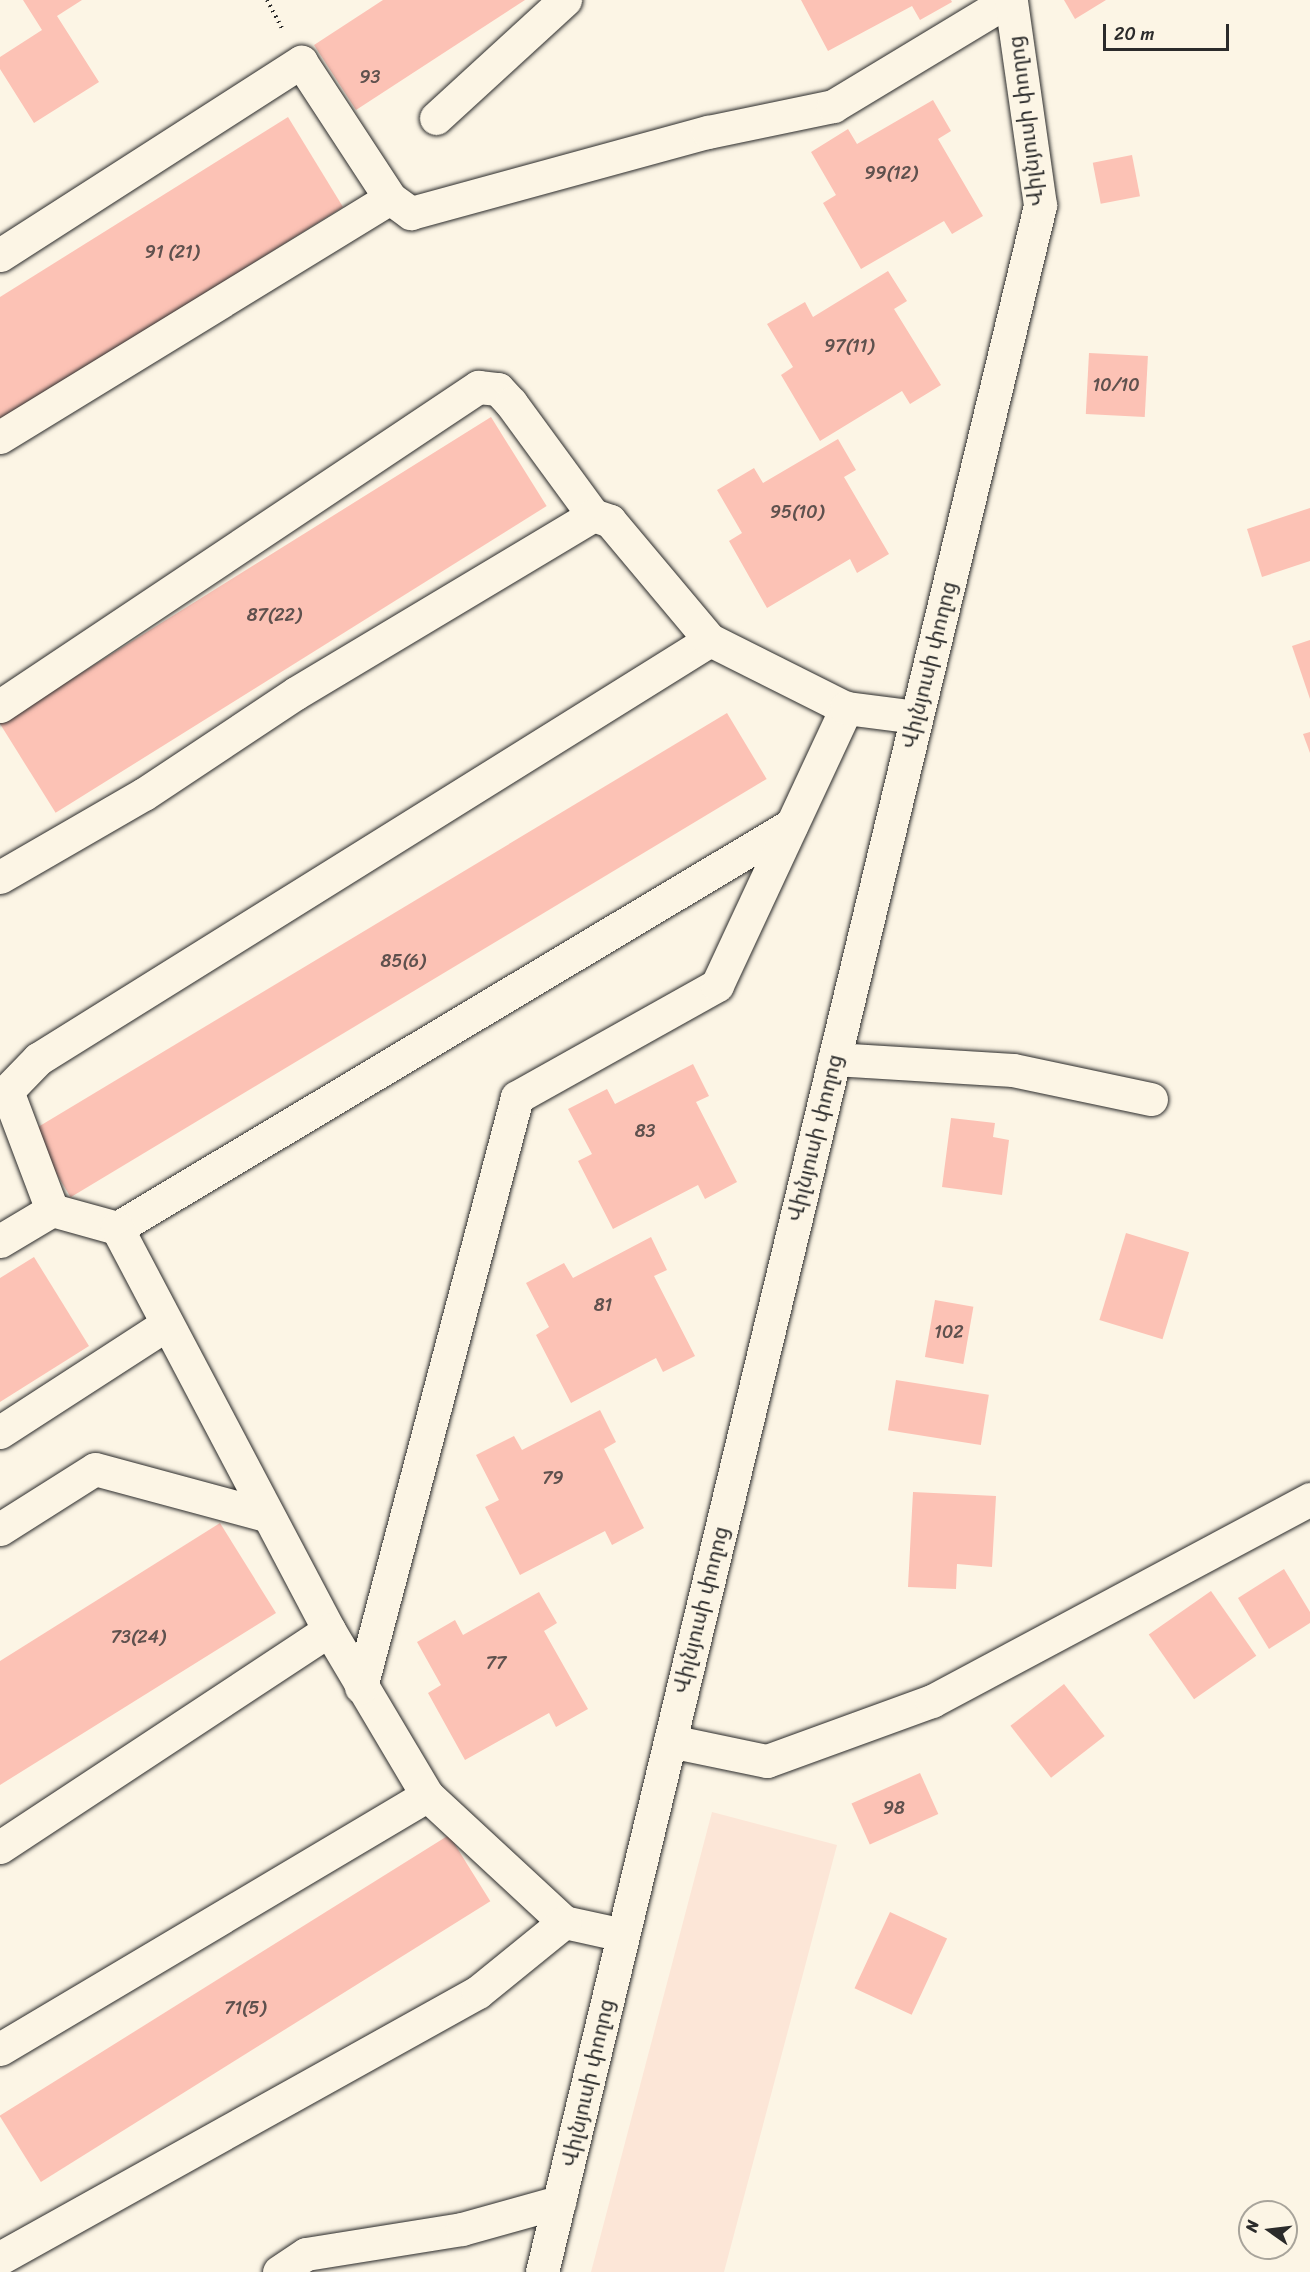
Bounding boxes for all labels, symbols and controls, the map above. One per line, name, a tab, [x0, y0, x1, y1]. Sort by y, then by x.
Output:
scale bar	[1106, 12, 1232, 50]
text: 20 m	[1114, 18, 1154, 50]
street label: Վիլնյուսի փողոց	[1003, 34, 1049, 208]
house number: 93	[360, 66, 380, 88]
house number: 99(12)	[865, 162, 917, 184]
house number: 91 (21)	[145, 241, 199, 263]
house number: 97(11)	[824, 335, 874, 357]
house number: 10/10	[1092, 374, 1140, 396]
house number: 95(10)	[770, 501, 824, 523]
street label: Վիլնյուսի փողոց	[896, 579, 962, 751]
house number: 87(22)	[247, 604, 301, 626]
house number: 85(6)	[381, 950, 425, 972]
street label: Վիլնյուսի փողոց	[782, 1052, 848, 1224]
house number: 83	[635, 1120, 655, 1142]
house number: 81	[594, 1294, 612, 1316]
house number: 102	[934, 1321, 964, 1343]
house number: 79	[542, 1467, 564, 1489]
street label: Վիլնյուսի փողոց	[668, 1524, 734, 1696]
house number: 73(24)	[111, 1626, 165, 1648]
house number: 77	[486, 1652, 506, 1674]
house number: 98	[883, 1797, 905, 1819]
house number: 71(5)	[224, 1997, 266, 2019]
street label: Վիլնյուսի փողոց	[556, 1997, 620, 2169]
north arrow	[1238, 2200, 1298, 2260]
text: N	[1237, 2217, 1267, 2235]

